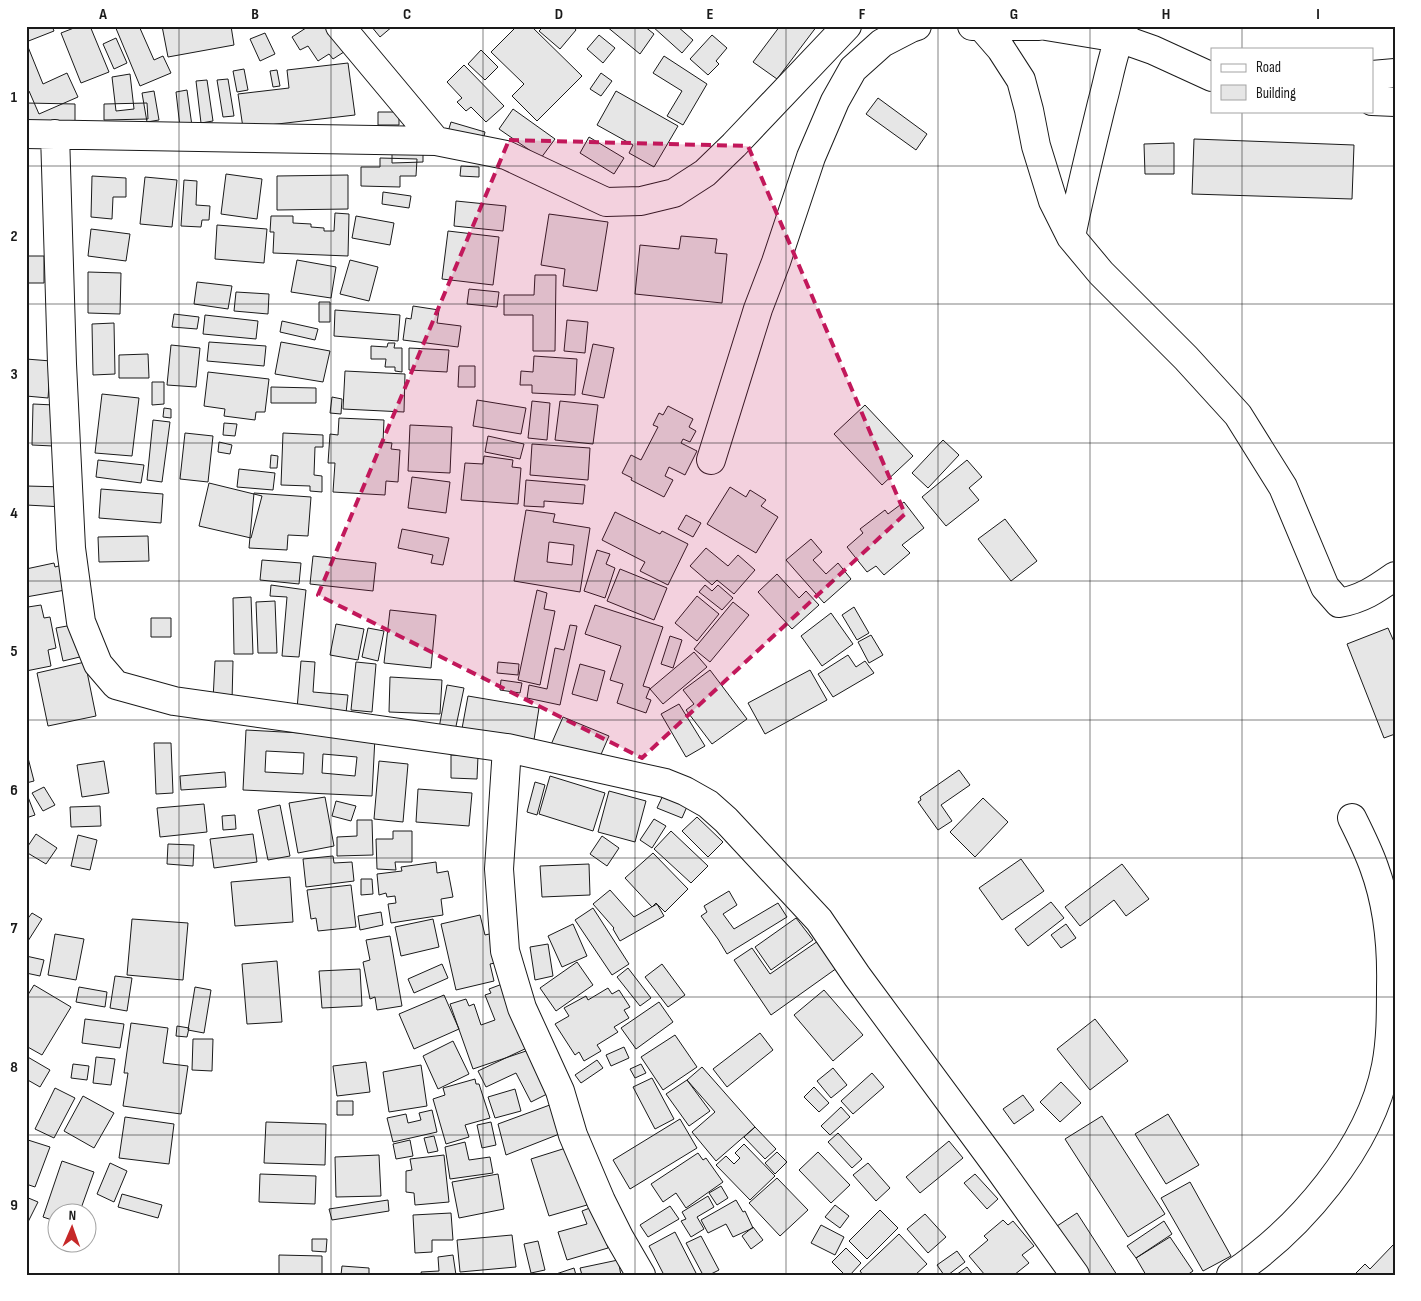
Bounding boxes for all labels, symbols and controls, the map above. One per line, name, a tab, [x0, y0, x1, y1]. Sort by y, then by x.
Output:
text: A	[98, 5, 107, 24]
text: B	[251, 5, 259, 24]
text: C	[403, 5, 411, 24]
text: D	[555, 5, 563, 24]
text: E	[707, 5, 714, 24]
text: F	[859, 5, 866, 24]
text: G	[1010, 5, 1018, 24]
text: H	[1162, 5, 1170, 24]
text: I	[1316, 5, 1320, 24]
legend	[1211, 48, 1374, 112]
text: Road	[1256, 58, 1281, 77]
text: Building	[1256, 84, 1296, 103]
text: 1	[11, 88, 18, 107]
text: 2	[10, 227, 18, 246]
text: 3	[10, 365, 18, 384]
text: 4	[10, 504, 18, 523]
text: 5	[10, 642, 18, 661]
text: 6	[10, 781, 18, 800]
text: 7	[11, 919, 18, 938]
text: 8	[10, 1058, 18, 1077]
text: 9	[10, 1196, 18, 1215]
north arrow	[48, 1204, 98, 1254]
text: N	[68, 1207, 76, 1224]

